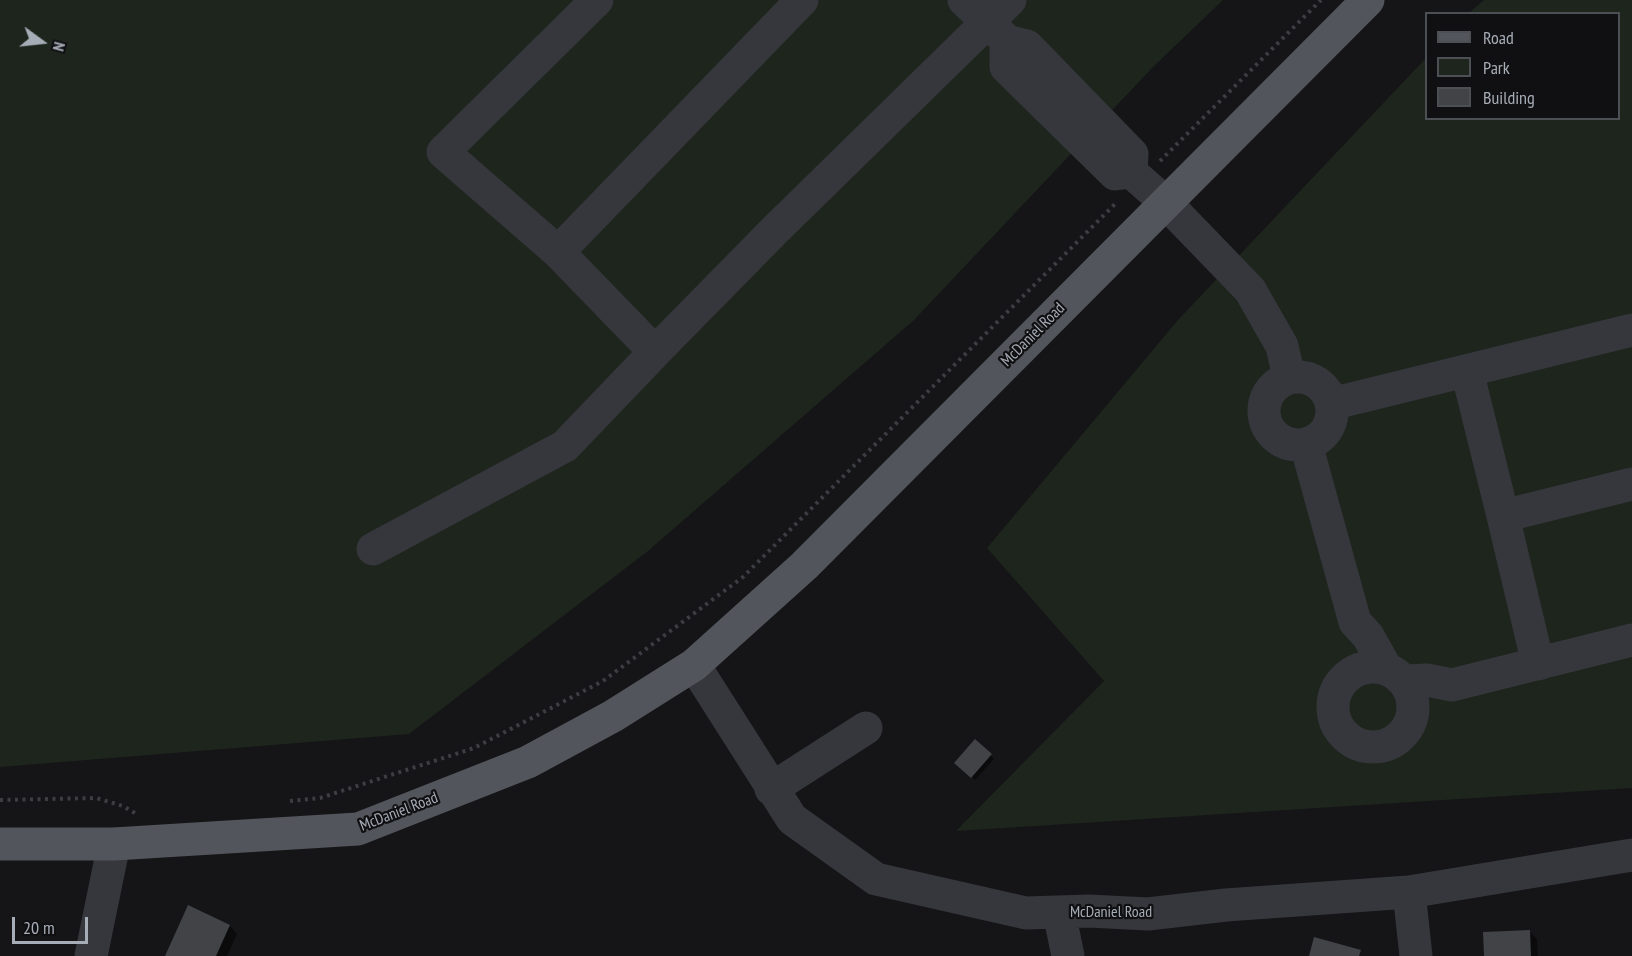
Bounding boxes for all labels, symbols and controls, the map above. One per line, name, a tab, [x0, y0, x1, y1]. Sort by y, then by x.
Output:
north arrow	[12, 12, 72, 72]
legend	[1425, 12, 1620, 120]
text: Road	[1483, 26, 1514, 49]
text: N	[49, 40, 70, 53]
text: Park	[1483, 56, 1510, 79]
text: Building	[1483, 86, 1535, 109]
street label: McDaniel Road	[997, 299, 1069, 371]
street label: McDaniel Road	[357, 788, 441, 836]
street label: McDaniel Road	[1070, 902, 1152, 922]
scale bar	[15, 905, 92, 943]
text: 20 m	[23, 916, 55, 939]

